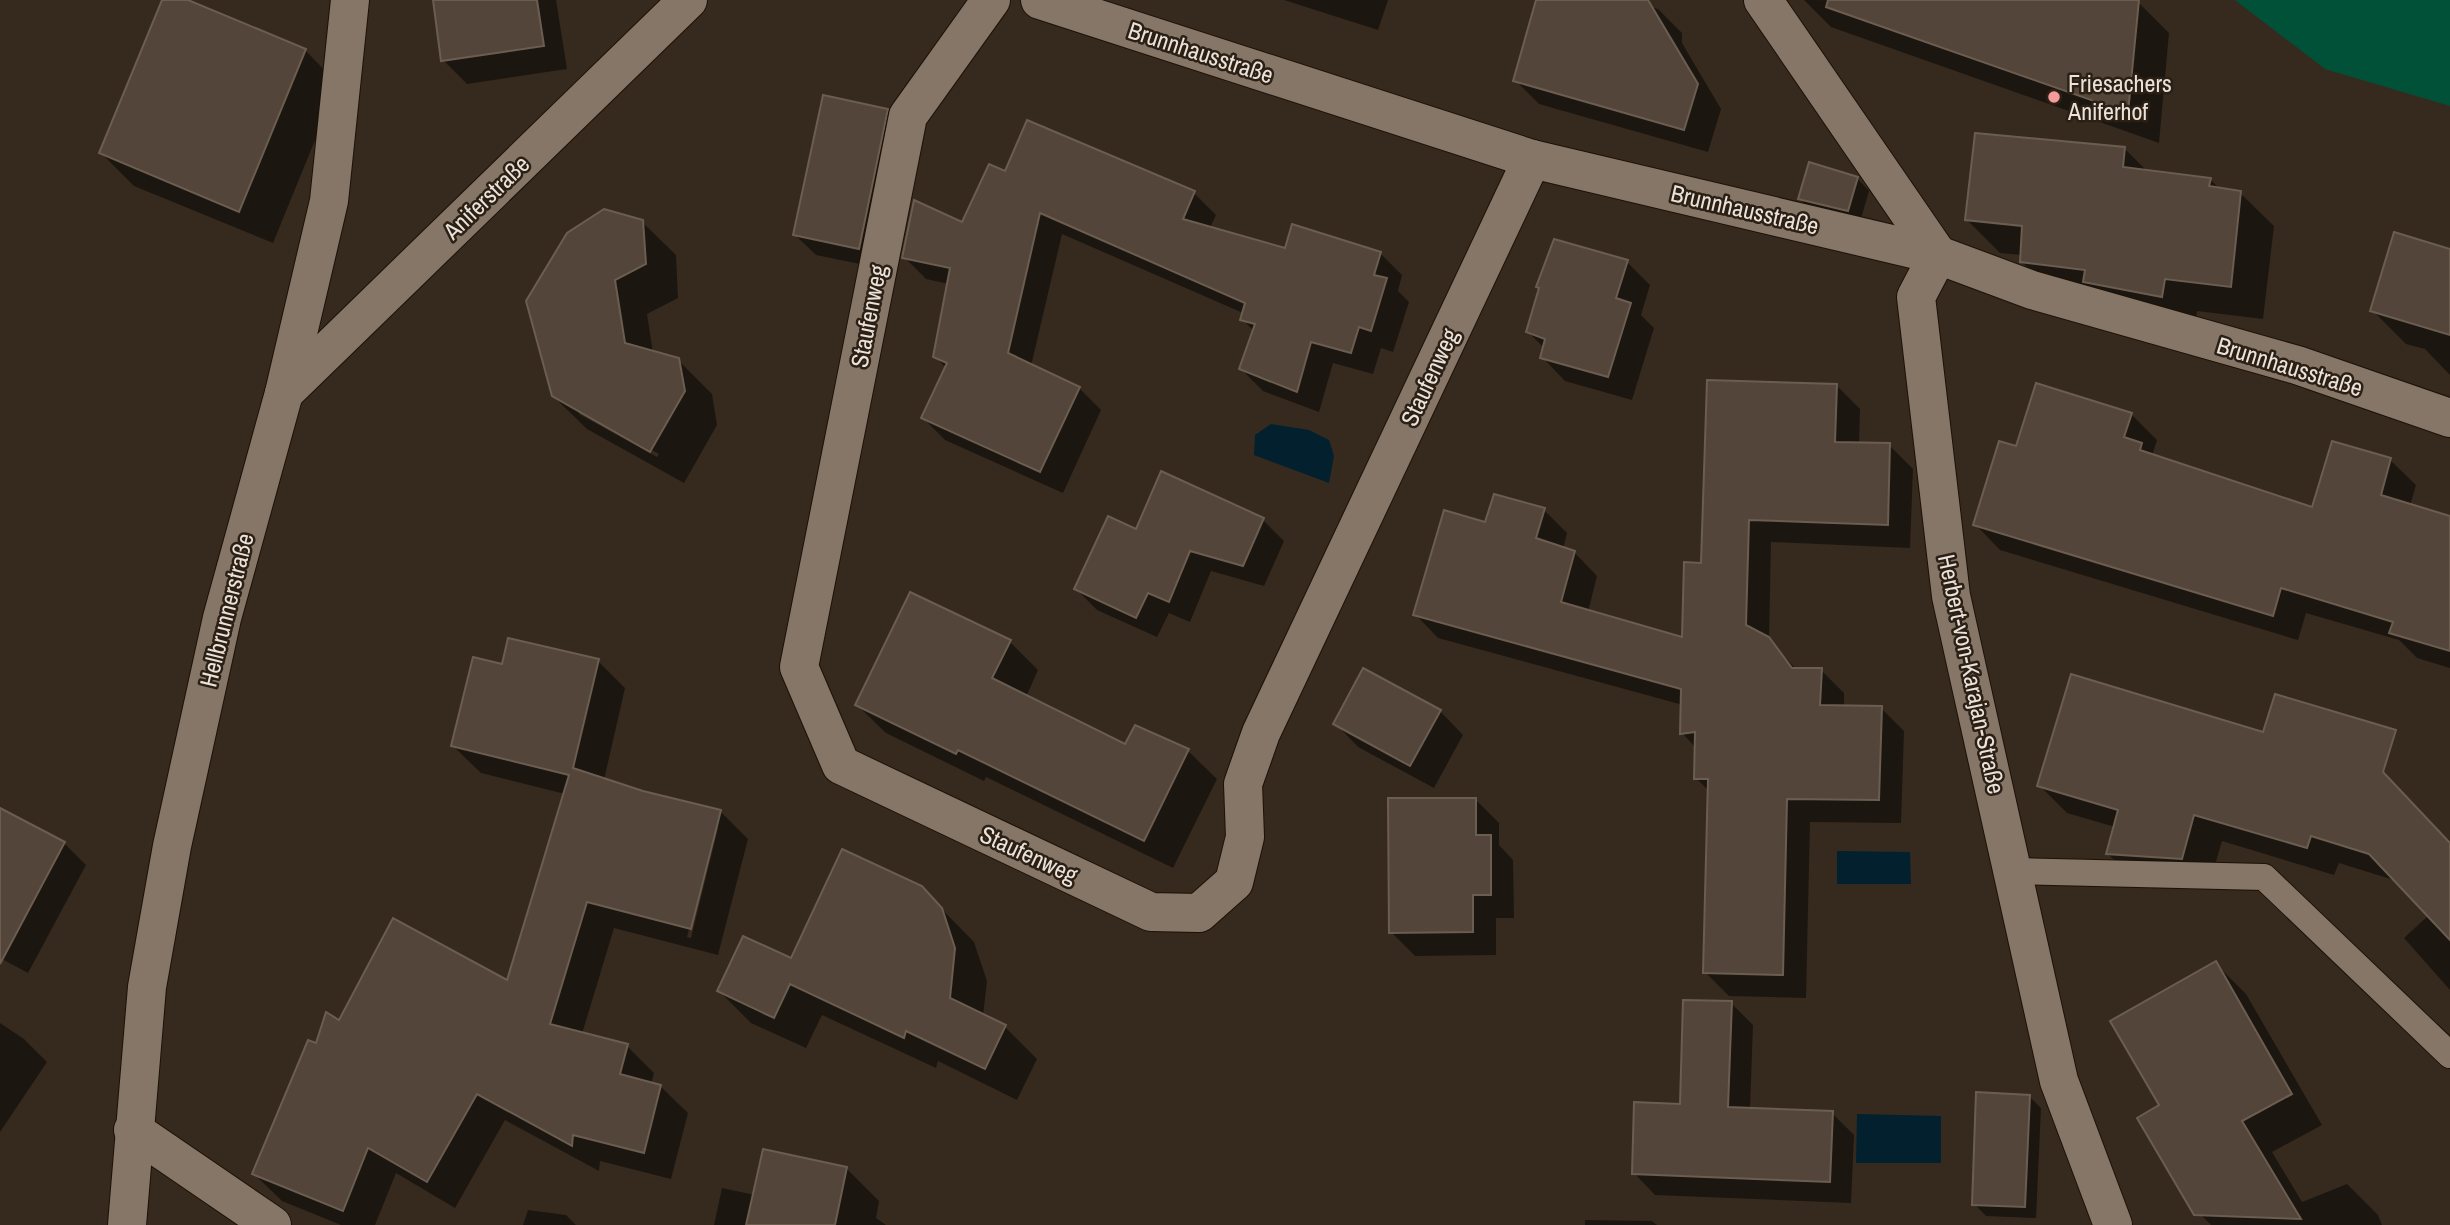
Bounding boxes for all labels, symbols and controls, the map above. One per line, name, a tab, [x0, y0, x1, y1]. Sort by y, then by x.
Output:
street label: Brunnhausstraße	[1124, 13, 1278, 91]
place label: Friesachers Aniferhof	[2067, 67, 2172, 127]
marker: Friesachers Aniferhof	[2046, 89, 2062, 105]
street label: Aniferstraße	[435, 148, 536, 247]
street label: Brunnhausstraße	[1668, 176, 1822, 242]
street label: Staufenweg	[842, 262, 894, 370]
street label: Staufenweg	[1393, 323, 1465, 431]
street label: Brunnhausstraße	[2213, 329, 2367, 403]
street label: Hellbrunnerstraße	[191, 530, 261, 690]
street label: Herbert-von-Karajan-Straße	[1931, 551, 2013, 797]
street label: Staufenweg	[975, 818, 1083, 890]

